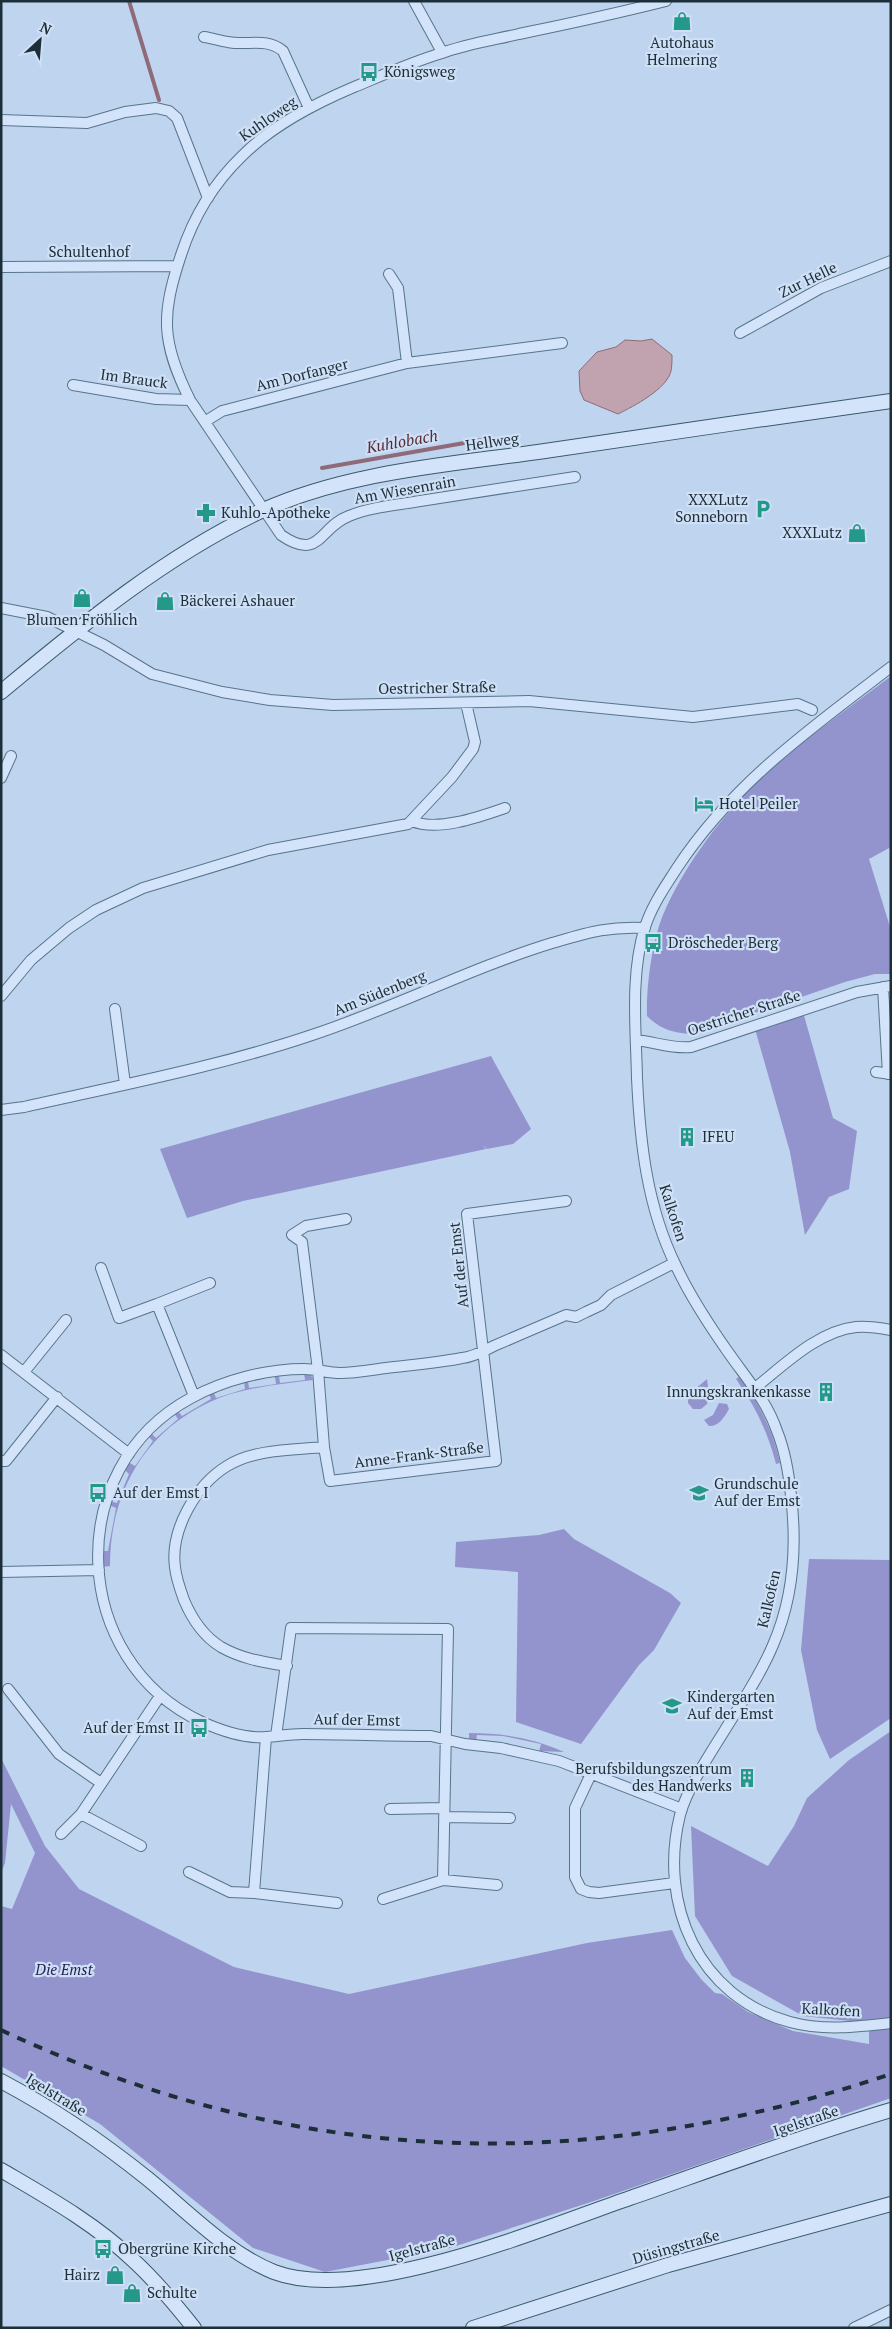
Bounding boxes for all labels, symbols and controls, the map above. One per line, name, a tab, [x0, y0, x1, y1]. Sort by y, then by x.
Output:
shop icon: Autohaus Helmering	[671, 10, 693, 32]
north arrow	[15, 15, 65, 65]
text: N	[37, 17, 55, 39]
place label: Autohaus Helmering	[647, 32, 718, 69]
bus stop icon: Königsweg	[358, 61, 380, 83]
place label: Königsweg	[384, 61, 456, 81]
street label: Kuhloweg	[235, 90, 301, 145]
street label: Schultenhof	[48, 241, 130, 261]
street label: Zur Helle	[775, 256, 840, 302]
street label: Am Dorfanger	[254, 353, 350, 395]
street label: Im Brauck	[99, 363, 169, 393]
water label: Kuhlobach	[363, 424, 440, 458]
street label: Hellweg	[464, 427, 521, 455]
street label: Am Wiesenrain	[353, 470, 457, 508]
place label: XXXLutz Sonneborn	[675, 489, 748, 526]
parking icon: XXXLutz Sonneborn	[752, 498, 774, 520]
pharmacy icon: Kuhlo-Apotheke	[195, 502, 217, 524]
place label: Kuhlo-Apotheke	[221, 502, 331, 522]
place label: XXXLutz	[782, 522, 842, 542]
shop icon: XXXLutz	[846, 522, 868, 544]
shop icon: Blumen Fröhlich	[71, 587, 93, 609]
shop icon: Bäckerei Ashauer	[154, 590, 176, 612]
place label: Bäckerei Ashauer	[180, 590, 295, 610]
place label: Blumen Fröhlich	[26, 609, 138, 629]
street label: Oestricher Straße	[378, 676, 496, 698]
hotel icon: Hotel Peiler	[693, 793, 715, 815]
place label: Hotel Peiler	[719, 793, 798, 813]
bus stop icon: Dröscheder Berg	[642, 932, 664, 954]
place label: Dröscheder Berg	[668, 932, 779, 952]
street label: Am Südenberg	[331, 964, 430, 1020]
street label: Oestricher Straße	[685, 984, 803, 1040]
building icon: IFEU	[676, 1126, 698, 1148]
place label: IFEU	[702, 1126, 734, 1146]
street label: Kalkofen	[655, 1182, 693, 1244]
street label: Auf der Emst	[443, 1221, 472, 1309]
place label: Innungskrankenkasse	[666, 1381, 811, 1401]
building icon: Innungskrankenkasse	[815, 1381, 837, 1403]
street label: Anne-Frank-Straße	[353, 1436, 485, 1472]
place label: Grundschule Auf der Emst	[714, 1473, 801, 1510]
bus stop icon: Auf der Emst I	[87, 1482, 109, 1504]
place label: Auf der Emst I	[113, 1482, 209, 1502]
school or university icon: Grundschule Auf der Emst	[688, 1482, 710, 1504]
street label: Kalkofen	[752, 1568, 784, 1630]
place label: Kindergarten Auf der Emst	[687, 1686, 775, 1723]
school or university icon: Kindergarten Auf der Emst	[661, 1695, 683, 1717]
street label: Auf der Emst	[314, 1708, 401, 1730]
place label: Auf der Emst II	[83, 1717, 184, 1737]
bus stop icon: Auf der Emst II	[188, 1717, 210, 1739]
place label: Berufsbildungszentrum des Handwerks	[575, 1758, 732, 1795]
building icon: Berufsbildungszentrum des Handwerks	[736, 1767, 758, 1789]
park label: Die Emst	[34, 1959, 94, 1979]
street label: Kalkofen	[801, 1997, 861, 2021]
street label: Igelstraße	[22, 2068, 91, 2120]
street label: Igelstraße	[770, 2100, 841, 2141]
street label: Düsingstraße	[630, 2224, 722, 2268]
street label: Igelstraße	[386, 2229, 457, 2265]
bus stop icon: Obergrüne Kirche	[92, 2238, 114, 2260]
place label: Obergrüne Kirche	[118, 2238, 236, 2258]
place label: Hairz	[64, 2264, 100, 2284]
shop icon: Hairz	[104, 2264, 126, 2286]
shop icon: Schulte	[121, 2282, 143, 2304]
place label: Schulte	[147, 2282, 197, 2302]

